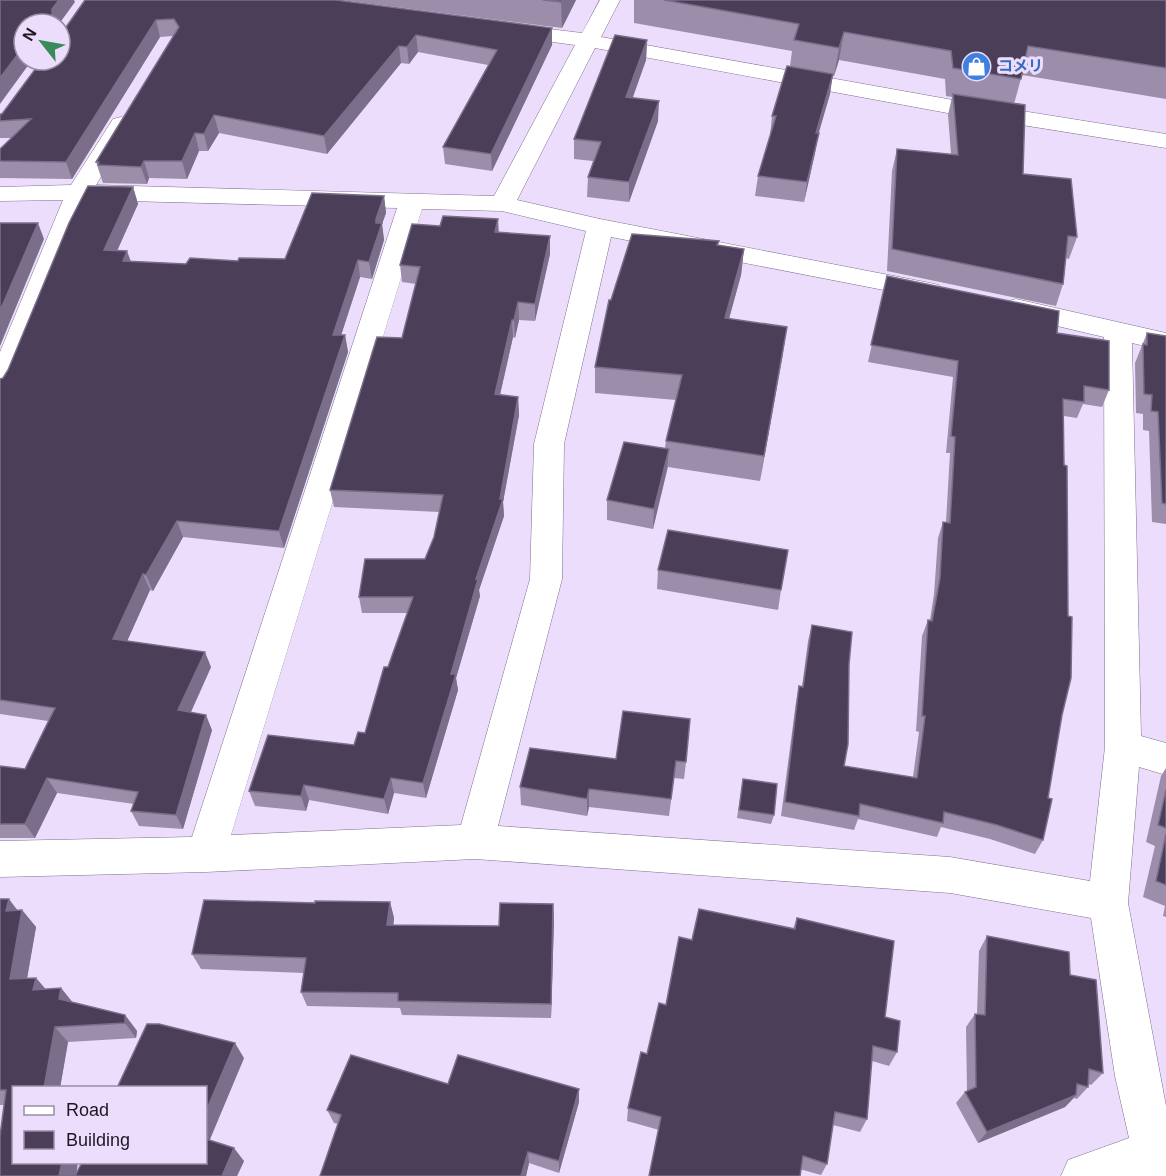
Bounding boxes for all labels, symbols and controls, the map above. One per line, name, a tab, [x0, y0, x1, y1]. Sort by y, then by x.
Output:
north arrow	[12, 12, 72, 72]
text: N	[19, 25, 40, 44]
shop icon: コメリ	[961, 50, 993, 82]
place label: コメリ	[998, 57, 1043, 74]
legend	[12, 1086, 207, 1164]
text: Road	[66, 1100, 109, 1120]
text: Building	[66, 1130, 130, 1150]

